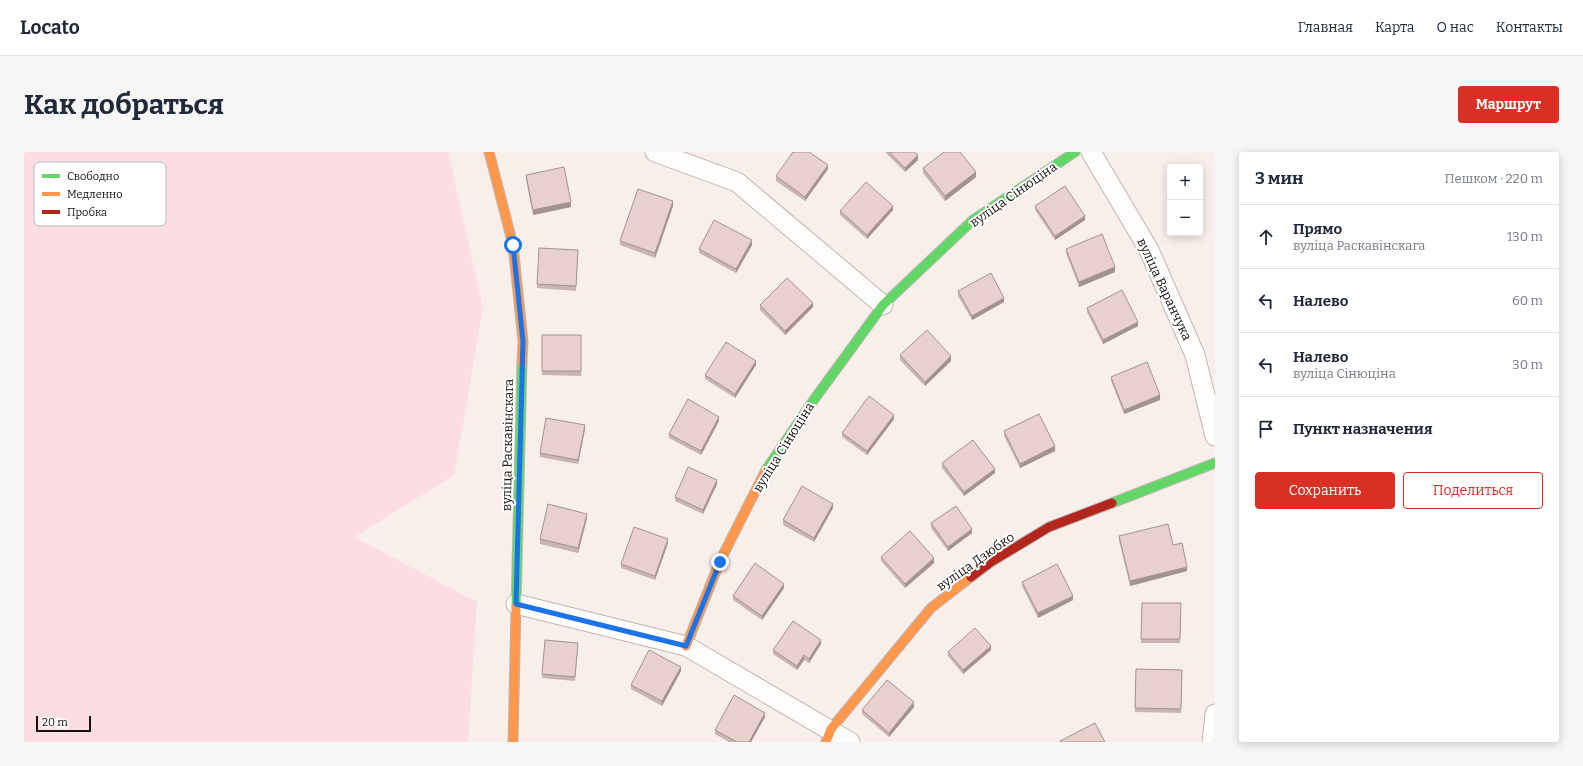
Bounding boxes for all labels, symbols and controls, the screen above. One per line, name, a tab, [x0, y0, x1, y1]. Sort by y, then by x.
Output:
text: Locato	[20, 16, 80, 39]
text: Главная	[1298, 19, 1353, 36]
text: Карта	[1375, 19, 1414, 36]
text: О нас	[1436, 19, 1474, 36]
text: Контакты	[1496, 19, 1563, 36]
button: Маршрут	[1458, 86, 1559, 123]
text: Как добраться	[24, 88, 224, 121]
street label: вуліца Сінюціна	[967, 159, 1060, 230]
legend	[34, 162, 166, 226]
map controls	[1167, 164, 1203, 236]
button: +	[1167, 164, 1203, 200]
text: 3 мин	[1255, 168, 1303, 189]
text: Свободно	[67, 170, 119, 183]
text: Пешком · 220 m	[1445, 171, 1543, 186]
text: Медленно	[67, 188, 123, 201]
button: −	[1167, 200, 1203, 236]
text: Пробка	[67, 206, 107, 219]
text: Прямо	[1293, 220, 1342, 238]
icon: ahead	[1255, 226, 1277, 248]
text: 130 m	[1507, 229, 1543, 244]
route start	[504, 236, 522, 254]
street label: вуліца Варанчука	[1134, 236, 1195, 343]
text: вуліца Раскавінскага	[1293, 238, 1425, 253]
icon: left	[1255, 290, 1277, 312]
text: Налево	[1293, 292, 1348, 310]
text: 60 m	[1512, 293, 1543, 308]
text: Налево	[1293, 348, 1348, 366]
icon: left	[1255, 354, 1277, 376]
text: 30 m	[1512, 357, 1543, 372]
text: вуліца Сінюціна	[1293, 366, 1396, 381]
street label: вуліца Раскавінскага	[499, 379, 516, 511]
street label: вуліца Сінюціна	[750, 400, 817, 495]
icon: arrive	[1255, 418, 1277, 440]
text: Пункт назначения	[1293, 420, 1433, 438]
button: Сохранить	[1255, 472, 1395, 509]
button: Поделиться	[1403, 472, 1543, 509]
street label: вуліца Дзюбко	[933, 529, 1017, 594]
route end	[711, 553, 729, 571]
scale bar	[36, 714, 91, 733]
text: 20 m	[42, 716, 68, 729]

